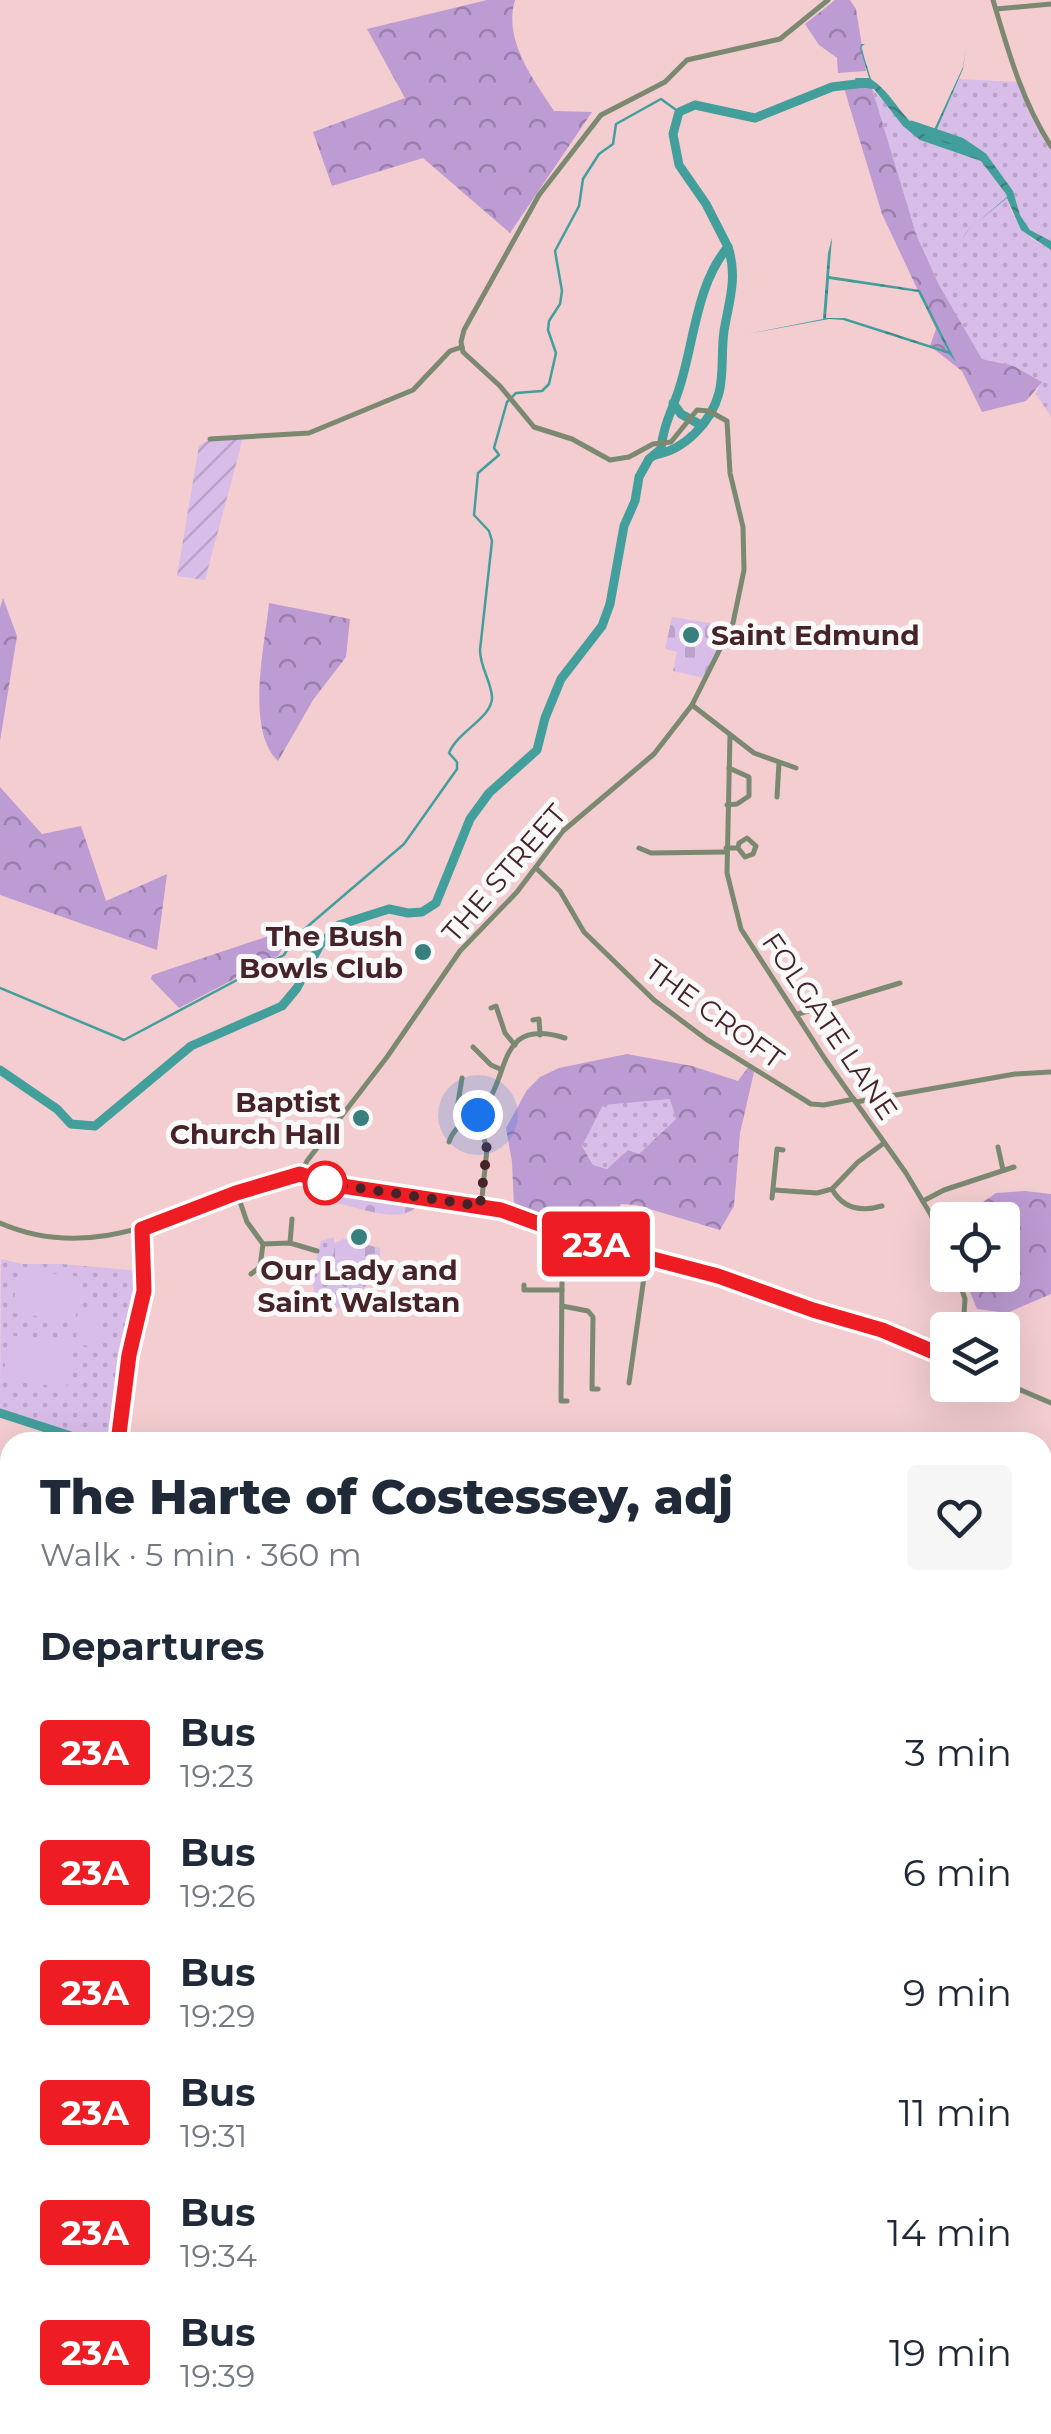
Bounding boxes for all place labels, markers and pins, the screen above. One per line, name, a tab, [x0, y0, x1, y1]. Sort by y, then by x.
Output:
place label: Saint Edmund	[711, 618, 920, 652]
marker: Saint Edmund	[680, 624, 702, 646]
place label: The Bush Bowls Club	[239, 919, 403, 985]
marker: The Bush Bowls Club	[412, 941, 434, 963]
place label: Baptist Church Hall	[170, 1085, 341, 1151]
marker: Baptist Church Hall	[350, 1107, 372, 1129]
unlabelled marker	[304, 1162, 346, 1204]
marker: Our Lady and Saint Walstan	[348, 1226, 370, 1248]
place label: Our Lady and Saint Walstan	[258, 1253, 460, 1319]

